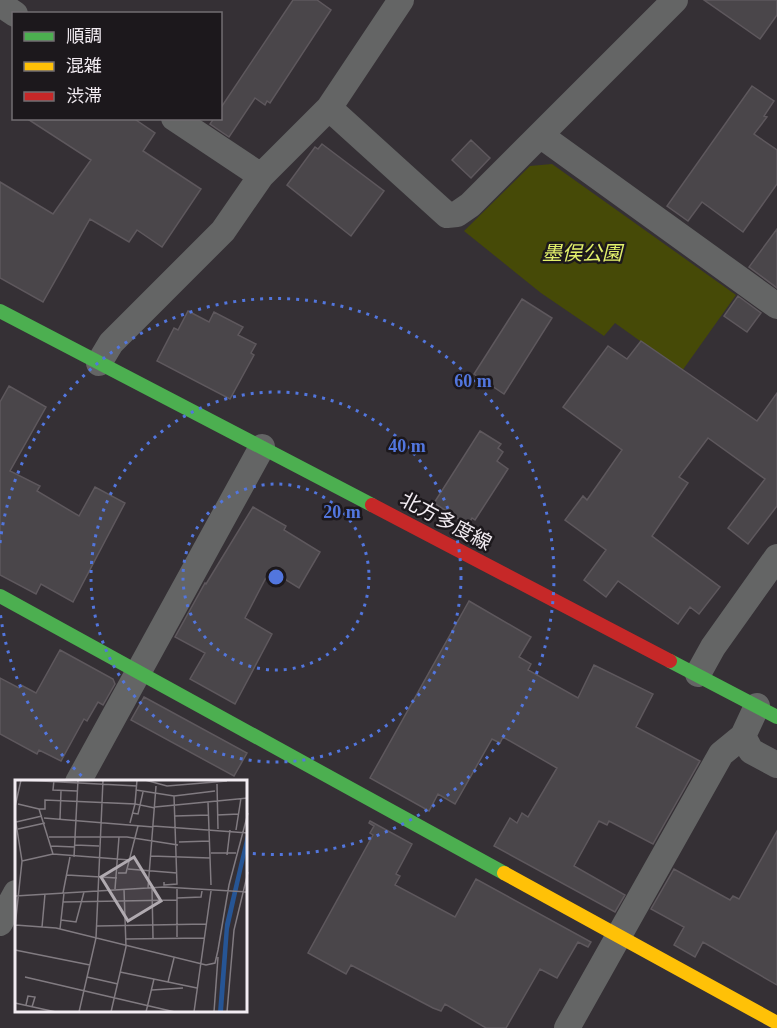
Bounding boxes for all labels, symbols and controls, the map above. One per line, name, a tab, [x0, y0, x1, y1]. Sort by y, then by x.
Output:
legend	[12, 12, 222, 120]
text: 順調	[66, 26, 102, 46]
text: 混雑	[66, 56, 102, 76]
text: 渋滞	[66, 86, 102, 106]
park label: 墨俣公園	[542, 242, 625, 264]
text: 60 m	[454, 371, 492, 391]
text: 40 m	[388, 436, 426, 456]
street label: 北方多度線	[397, 488, 495, 554]
text: 20 m	[323, 502, 361, 522]
centre of rings	[266, 567, 286, 587]
inset map	[15, 780, 248, 1013]

